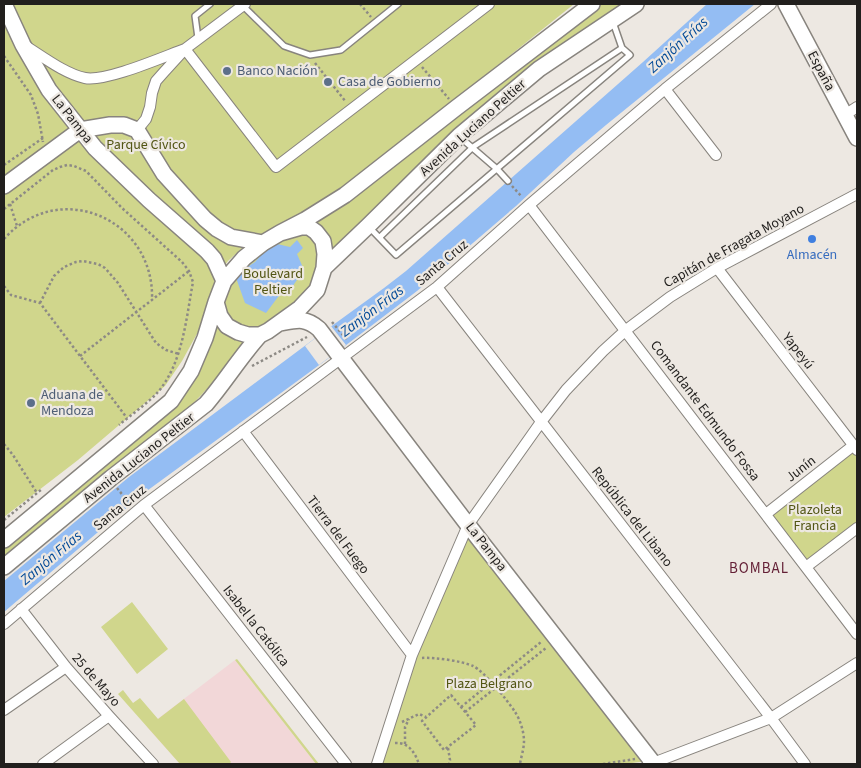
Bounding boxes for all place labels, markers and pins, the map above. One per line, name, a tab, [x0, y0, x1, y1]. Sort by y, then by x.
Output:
place label: Banco Nación	[237, 61, 318, 81]
marker: Banco Nación	[221, 65, 233, 77]
place label: Casa de Gobierno	[338, 72, 441, 92]
marker: Casa de Gobierno	[322, 76, 334, 88]
marker: Almacén	[806, 233, 818, 245]
place label: Almacén	[787, 245, 837, 265]
place label: Aduana de Mendoza	[41, 385, 103, 421]
marker: Aduana de Mendoza	[25, 397, 37, 409]

